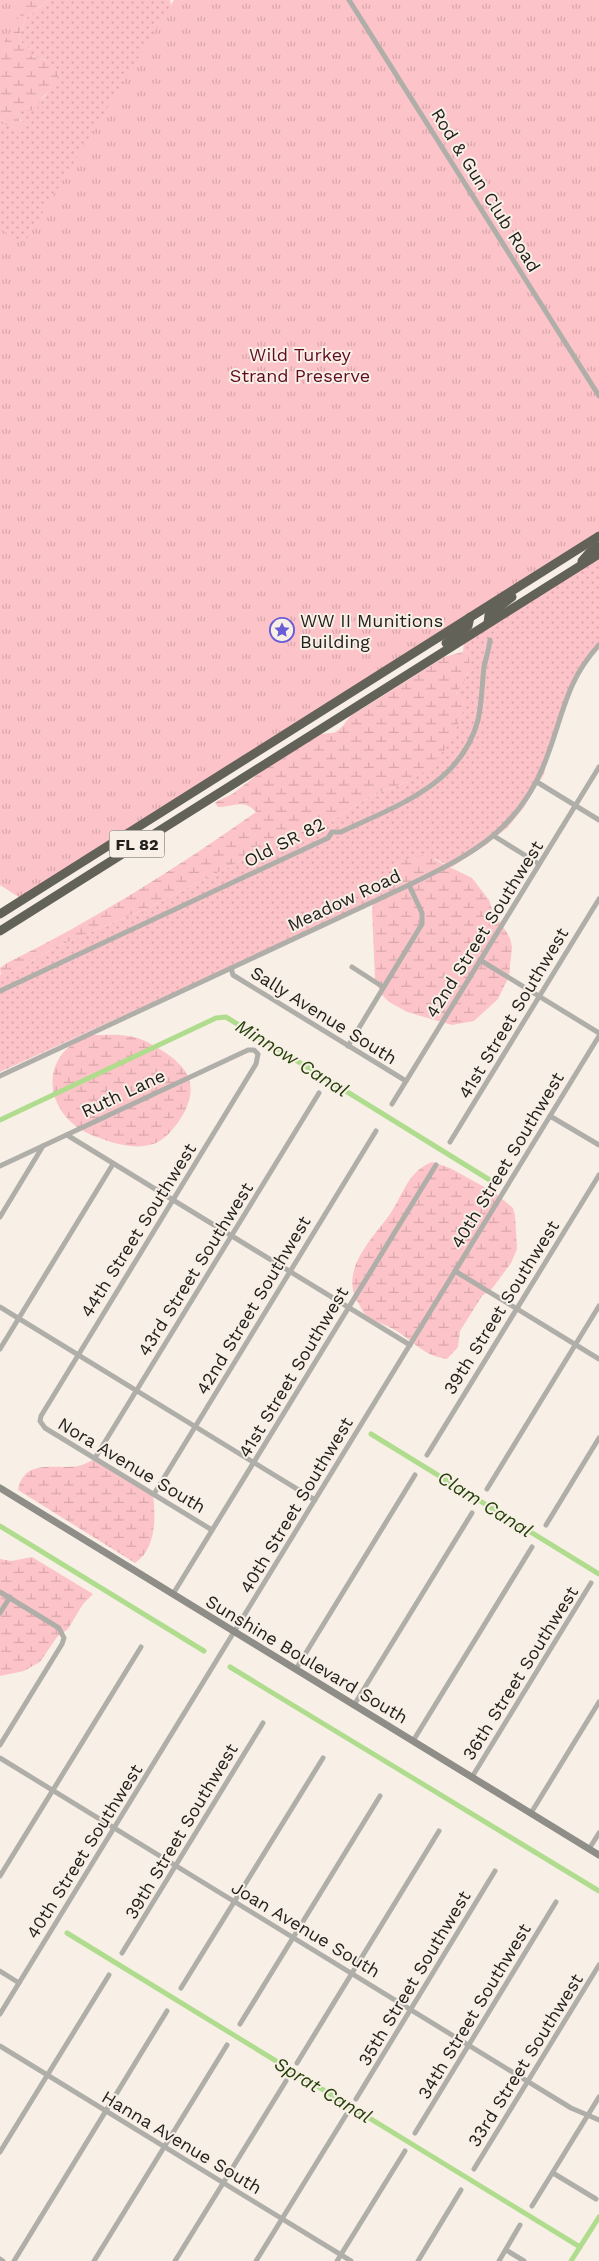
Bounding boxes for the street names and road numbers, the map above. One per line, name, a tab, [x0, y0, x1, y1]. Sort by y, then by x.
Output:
street label: Rod & Gun Club Road	[427, 104, 545, 276]
street label: Old SR 82	[240, 813, 328, 871]
road number: FL 82	[110, 831, 164, 858]
street label: 42nd Street Southwest	[421, 836, 547, 1021]
street label: Meadow Road	[284, 865, 404, 935]
street label: 41st Street Southwest	[454, 923, 573, 1102]
street label: Sally Avenue South	[247, 961, 401, 1069]
street label: Ruth Lane	[78, 1064, 168, 1122]
street label: 40th Street Southwest	[446, 1068, 568, 1252]
street label: 44th Street Southwest	[76, 1139, 200, 1321]
street label: 43rd Street Southwest	[133, 1178, 257, 1360]
street label: 42nd Street Southwest	[191, 1212, 315, 1398]
street label: 39th Street Southwest	[439, 1216, 563, 1398]
street label: 41st Street Southwest	[234, 1282, 353, 1461]
street label: Nora Avenue South	[55, 1413, 209, 1517]
street label: 40th Street Southwest	[235, 1413, 357, 1597]
street label: 36th Street Southwest	[458, 1582, 582, 1764]
street label: Sunshine Boulevard South	[202, 1590, 412, 1728]
street label: 39th Street Southwest	[120, 1739, 242, 1923]
street label: 40th Street Southwest	[22, 1760, 147, 1942]
street label: Joan Avenue South	[228, 1876, 384, 1982]
street label: 35th Street Southwest	[353, 1886, 475, 2069]
street label: 34th Street Southwest	[413, 1919, 535, 2102]
street label: 33rd Street Southwest	[463, 1969, 587, 2150]
street label: Hanna Avenue South	[98, 2086, 266, 2198]

